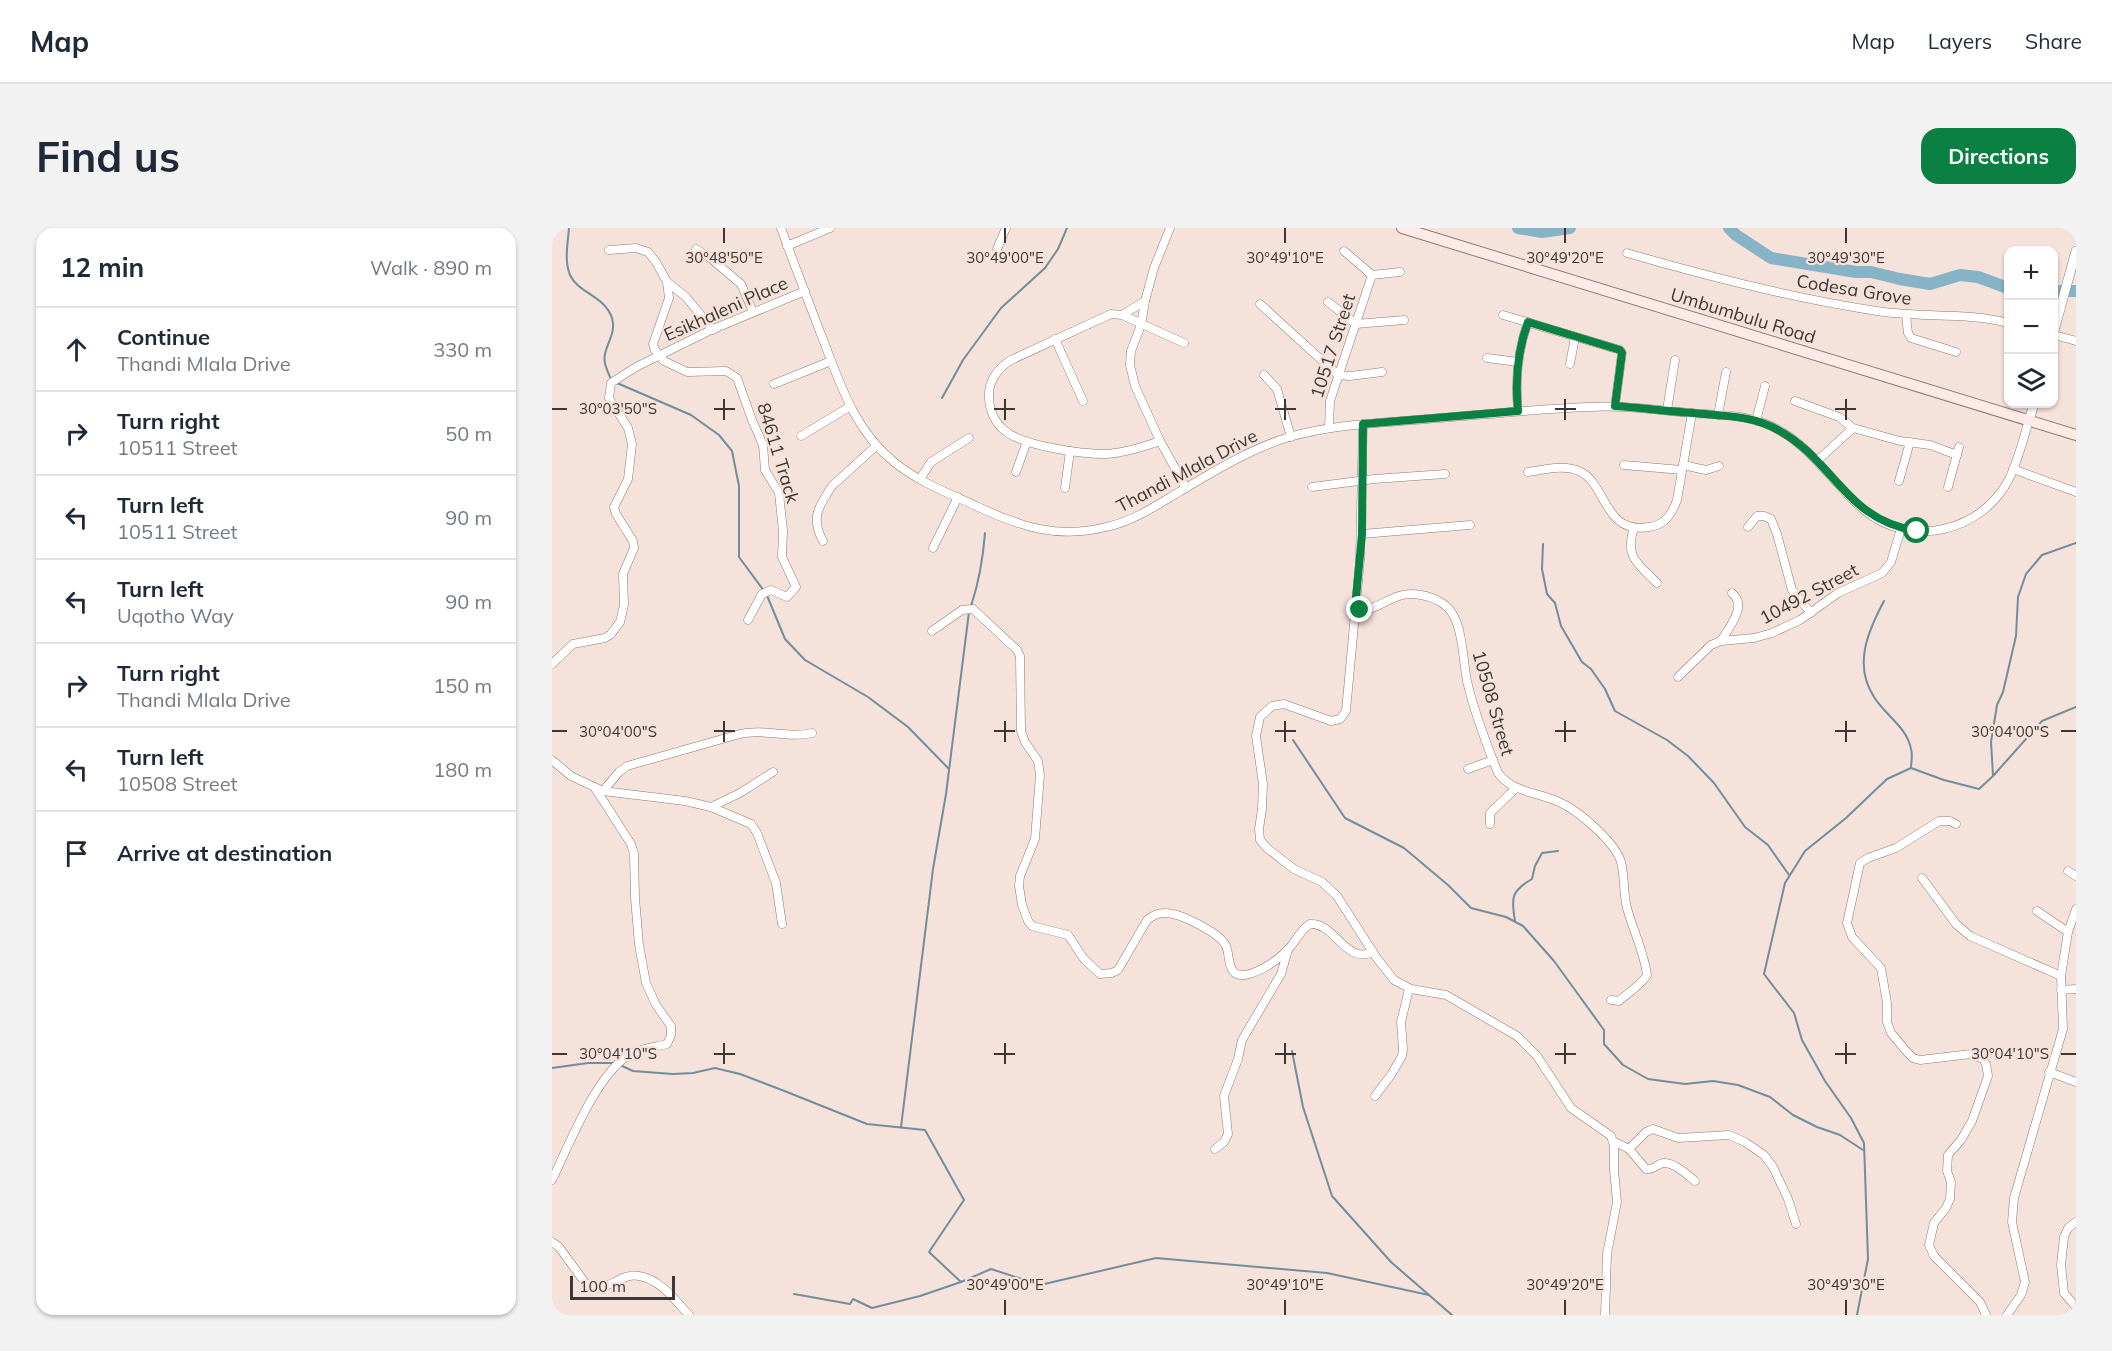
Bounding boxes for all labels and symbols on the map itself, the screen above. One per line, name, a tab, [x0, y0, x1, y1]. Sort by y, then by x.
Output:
text: 30°48'50"E	[685, 248, 763, 267]
text: 30°49'00"E	[966, 248, 1044, 267]
text: 30°49'10"E	[1246, 248, 1324, 267]
text: 30°49'20"E	[1526, 248, 1604, 267]
text: 30°49'30"E	[1807, 248, 1885, 267]
street label: Codesa Grove	[1795, 269, 1913, 310]
street label: Esikhaleni Place	[660, 271, 791, 346]
street label: Umbumbulu Road	[1668, 283, 1819, 349]
street label: 10517 Street	[1305, 291, 1360, 401]
text: 30°03'50"S	[579, 399, 657, 418]
street label: 84611 Track	[752, 400, 805, 506]
street label: Thandi Mlala Drive	[1112, 424, 1261, 517]
route start	[1903, 517, 1929, 543]
street label: 10492 Street	[1755, 558, 1862, 629]
route end	[1346, 596, 1372, 622]
street label: 10508 Street	[1467, 648, 1519, 758]
text: 30°04'00"S	[579, 722, 657, 741]
text: 30°04'00"S	[1971, 722, 2049, 741]
text: 30°04'10"S	[579, 1044, 657, 1063]
text: 30°04'10"S	[1971, 1044, 2049, 1063]
scale bar	[570, 1273, 675, 1300]
text: 30°49'00"E	[966, 1275, 1044, 1294]
text: 30°49'10"E	[1246, 1275, 1324, 1294]
text: 30°49'20"E	[1526, 1275, 1604, 1294]
text: 30°49'30"E	[1807, 1275, 1885, 1294]

